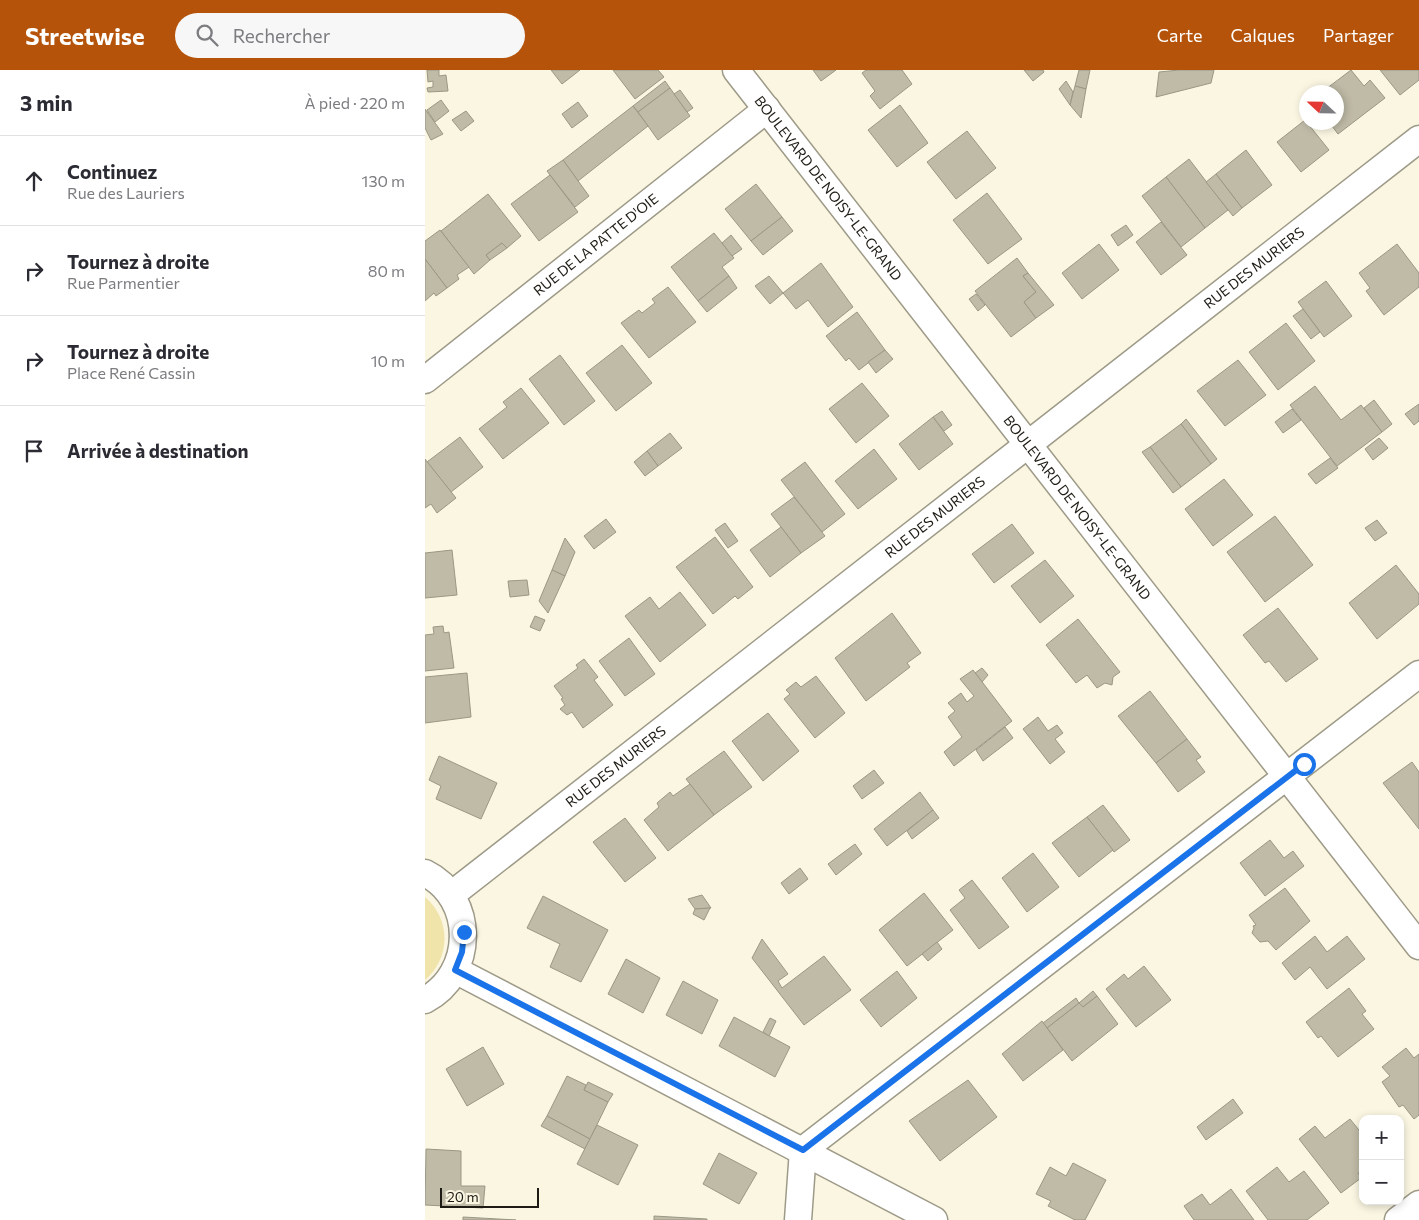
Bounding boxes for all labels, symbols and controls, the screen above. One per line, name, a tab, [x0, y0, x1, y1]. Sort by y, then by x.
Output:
search box	[175, 13, 525, 58]
text: Streetwise	[25, 21, 145, 50]
icon: search	[193, 21, 221, 49]
text: Rechercher	[233, 24, 330, 47]
text: Carte	[1157, 24, 1202, 46]
text: Calques	[1230, 24, 1295, 46]
text: Partager	[1323, 24, 1394, 46]
north arrow	[1299, 85, 1344, 130]
text: 3 min	[20, 90, 73, 115]
street label: BOULEVARD DE NOISY-LE-GRAND	[751, 92, 906, 284]
text: À pied · 220 m	[305, 93, 405, 112]
text: Continuez	[67, 160, 157, 183]
icon: ahead	[20, 167, 48, 195]
text: 130 m	[362, 171, 405, 190]
text: Rue des Lauriers	[67, 183, 185, 202]
street label: RUE DE LA PATTE D'OIE	[530, 190, 661, 299]
street label: RUE DES MURIERS	[1200, 223, 1307, 312]
text: Tournez à droite	[67, 250, 209, 273]
icon: right	[20, 257, 48, 285]
text: 80 m	[368, 261, 405, 280]
text: Rue Parmentier	[67, 273, 180, 292]
text: Tournez à droite	[67, 340, 209, 363]
icon: right	[20, 347, 48, 375]
text: 10 m	[371, 351, 405, 370]
text: Place René Cassin	[67, 363, 195, 382]
street label: BOULEVARD DE NOISY-LE-GRAND	[1000, 412, 1155, 603]
icon: arrive	[20, 437, 48, 465]
text: Arrivée à destination	[67, 439, 249, 462]
street label: RUE DES MURIERS	[881, 472, 988, 561]
street label: RUE DES MURIERS	[562, 722, 669, 810]
route start	[1293, 753, 1316, 776]
route end	[453, 921, 476, 944]
map controls	[1359, 1115, 1404, 1205]
button: +	[1359, 1115, 1404, 1160]
button: −	[1359, 1160, 1404, 1205]
scale bar	[440, 1185, 539, 1208]
text: 20 m	[447, 1188, 479, 1205]

